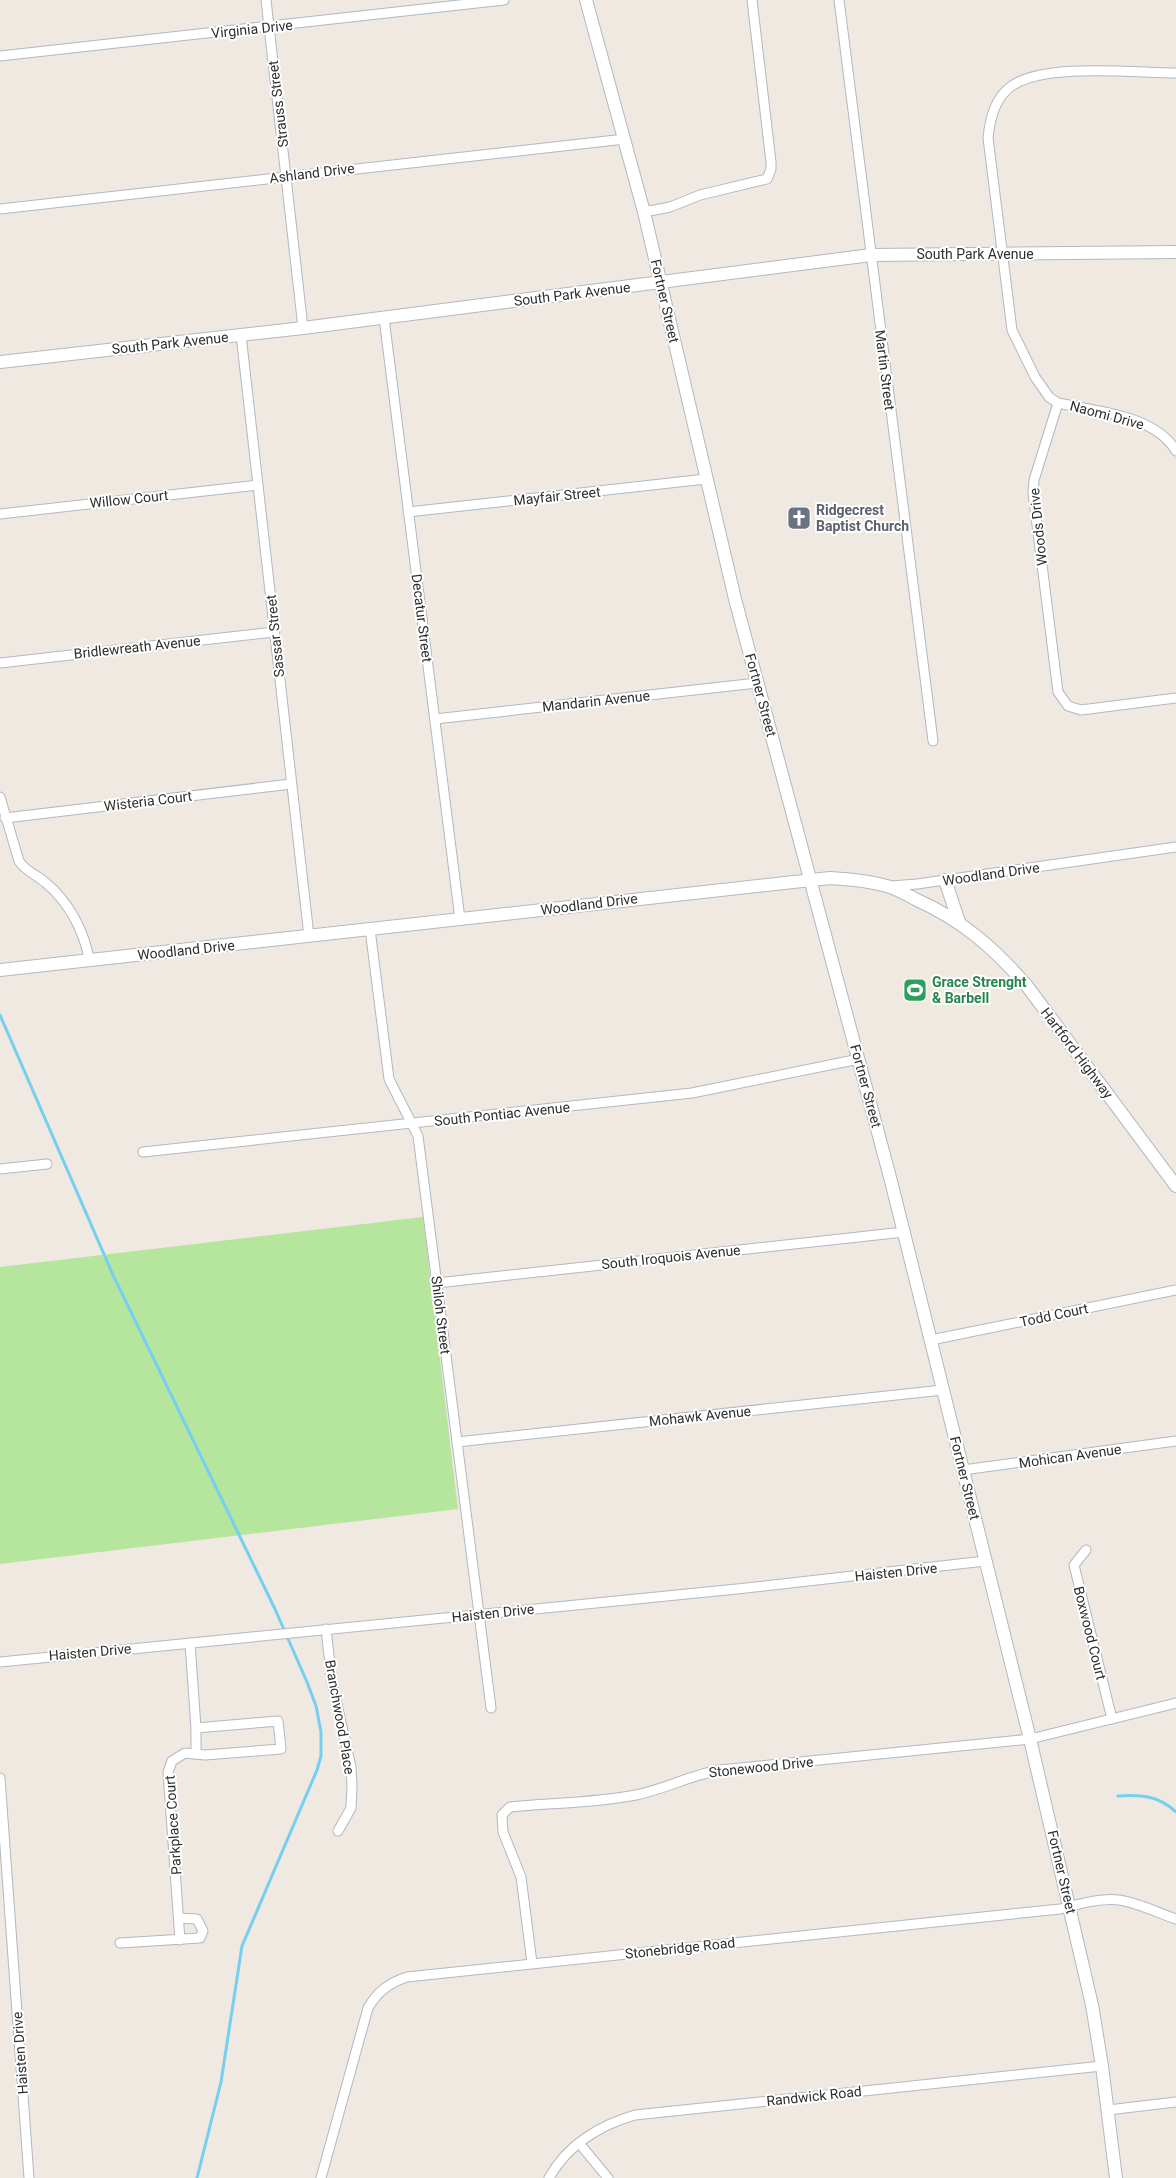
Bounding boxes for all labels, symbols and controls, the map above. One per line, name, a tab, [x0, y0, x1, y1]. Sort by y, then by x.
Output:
street label: Virginia Drive	[210, 17, 294, 41]
street label: Strauss Street	[265, 59, 291, 148]
street label: Ashland Drive	[269, 160, 355, 186]
street label: South Park Avenue	[916, 246, 1034, 262]
street label: Fortner Street	[648, 258, 683, 345]
street label: South Park Avenue	[513, 279, 631, 309]
street label: South Park Avenue	[111, 329, 229, 357]
street label: Martin Street	[872, 329, 898, 412]
street label: Naomi Drive	[1068, 397, 1146, 433]
street label: Mayfair Street	[513, 483, 602, 509]
street label: Willow Court	[89, 487, 170, 511]
street label: Woods Drive	[1026, 487, 1050, 567]
place label: Ridgecrest Baptist Church	[816, 502, 909, 534]
church icon: Ridgecrest Baptist Church	[786, 505, 812, 531]
street label: Decatur Street	[409, 573, 435, 664]
street label: Sassar Street	[263, 593, 287, 678]
street label: Bridlewreath Avenue	[73, 632, 201, 662]
street label: Fortner Street	[742, 652, 780, 739]
street label: Mandarin Avenue	[541, 687, 651, 715]
street label: Wisteria Court	[103, 788, 193, 814]
street label: Woodland Drive	[942, 859, 1040, 889]
street label: Woodland Drive	[540, 890, 638, 918]
street label: Woodland Drive	[137, 937, 235, 963]
place label: Grace Strenght & Barbell	[932, 974, 1027, 1006]
sports icon: Grace Strenght & Barbell	[902, 977, 928, 1003]
street label: Hartford Highway	[1038, 1004, 1117, 1102]
street label: Fortner Street	[847, 1043, 885, 1130]
street label: South Pontiac Avenue	[433, 1099, 571, 1129]
street label: South Iroquois Avenue	[601, 1242, 741, 1272]
street label: Shiloh Street	[428, 1275, 454, 1356]
street label: Todd Court	[1018, 1300, 1090, 1330]
street label: Mohawk Avenue	[648, 1403, 752, 1429]
street label: Fortner Street	[947, 1435, 983, 1522]
street label: Mohican Avenue	[1018, 1441, 1122, 1471]
street label: Haisten Drive	[854, 1560, 938, 1584]
street label: Boxwood Court	[1071, 1585, 1109, 1682]
street label: Haisten Drive	[451, 1601, 535, 1625]
street label: Haisten Drive	[48, 1640, 132, 1664]
street label: Branchwood Place	[322, 1658, 358, 1776]
street label: Stonewood Drive	[708, 1754, 814, 1780]
street label: Parkplace Court	[162, 1774, 184, 1875]
street label: Fortner Street	[1045, 1829, 1080, 1916]
street label: Stonebridge Road	[624, 1934, 736, 1962]
street label: Haisten Drive	[9, 2011, 31, 2095]
street label: Randwick Road	[766, 2083, 862, 2109]

